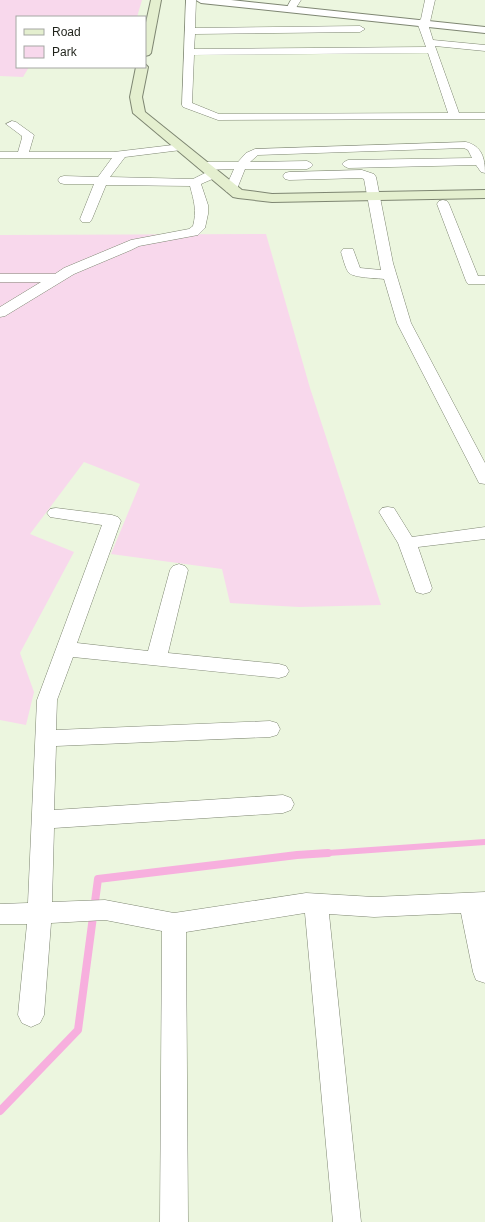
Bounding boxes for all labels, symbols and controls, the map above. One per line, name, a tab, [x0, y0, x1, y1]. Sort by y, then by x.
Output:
legend	[16, 16, 146, 68]
text: Road	[52, 25, 81, 39]
text: Park	[52, 45, 78, 59]

